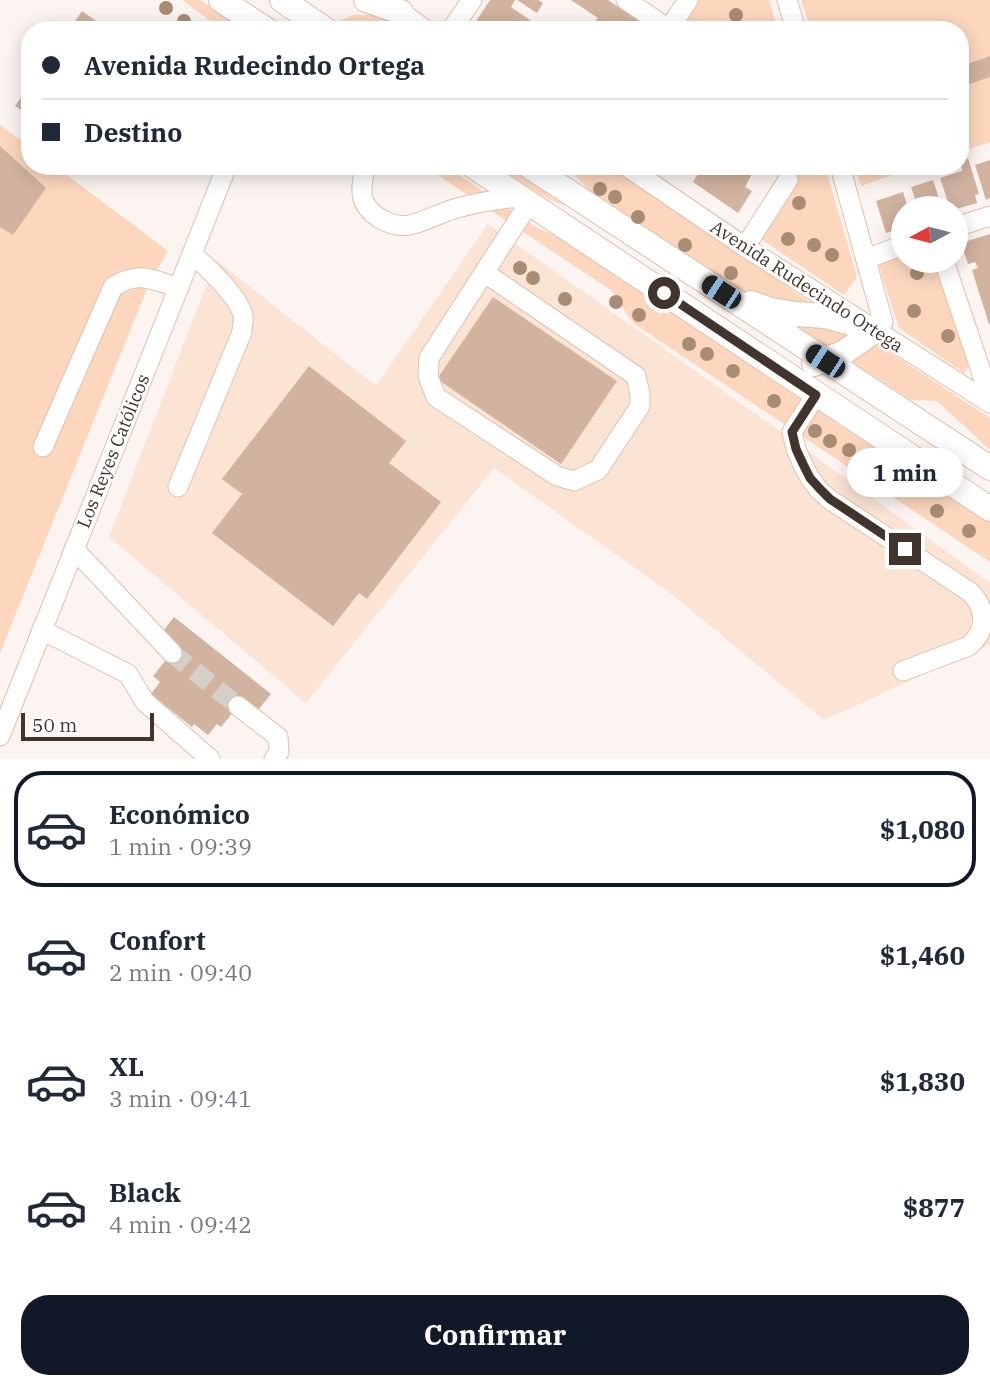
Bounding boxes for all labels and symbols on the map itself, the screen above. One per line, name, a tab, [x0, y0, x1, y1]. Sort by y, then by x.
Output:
north arrow	[891, 196, 968, 273]
street label: Avenida Rudecindo Ortega	[706, 215, 908, 357]
car	[698, 272, 745, 312]
route start	[648, 277, 680, 309]
car	[802, 341, 849, 381]
street label: Los Reyes Católicos	[72, 371, 154, 531]
callout: 1 min	[847, 448, 963, 496]
route end	[889, 533, 921, 565]
scale bar	[21, 710, 154, 742]

